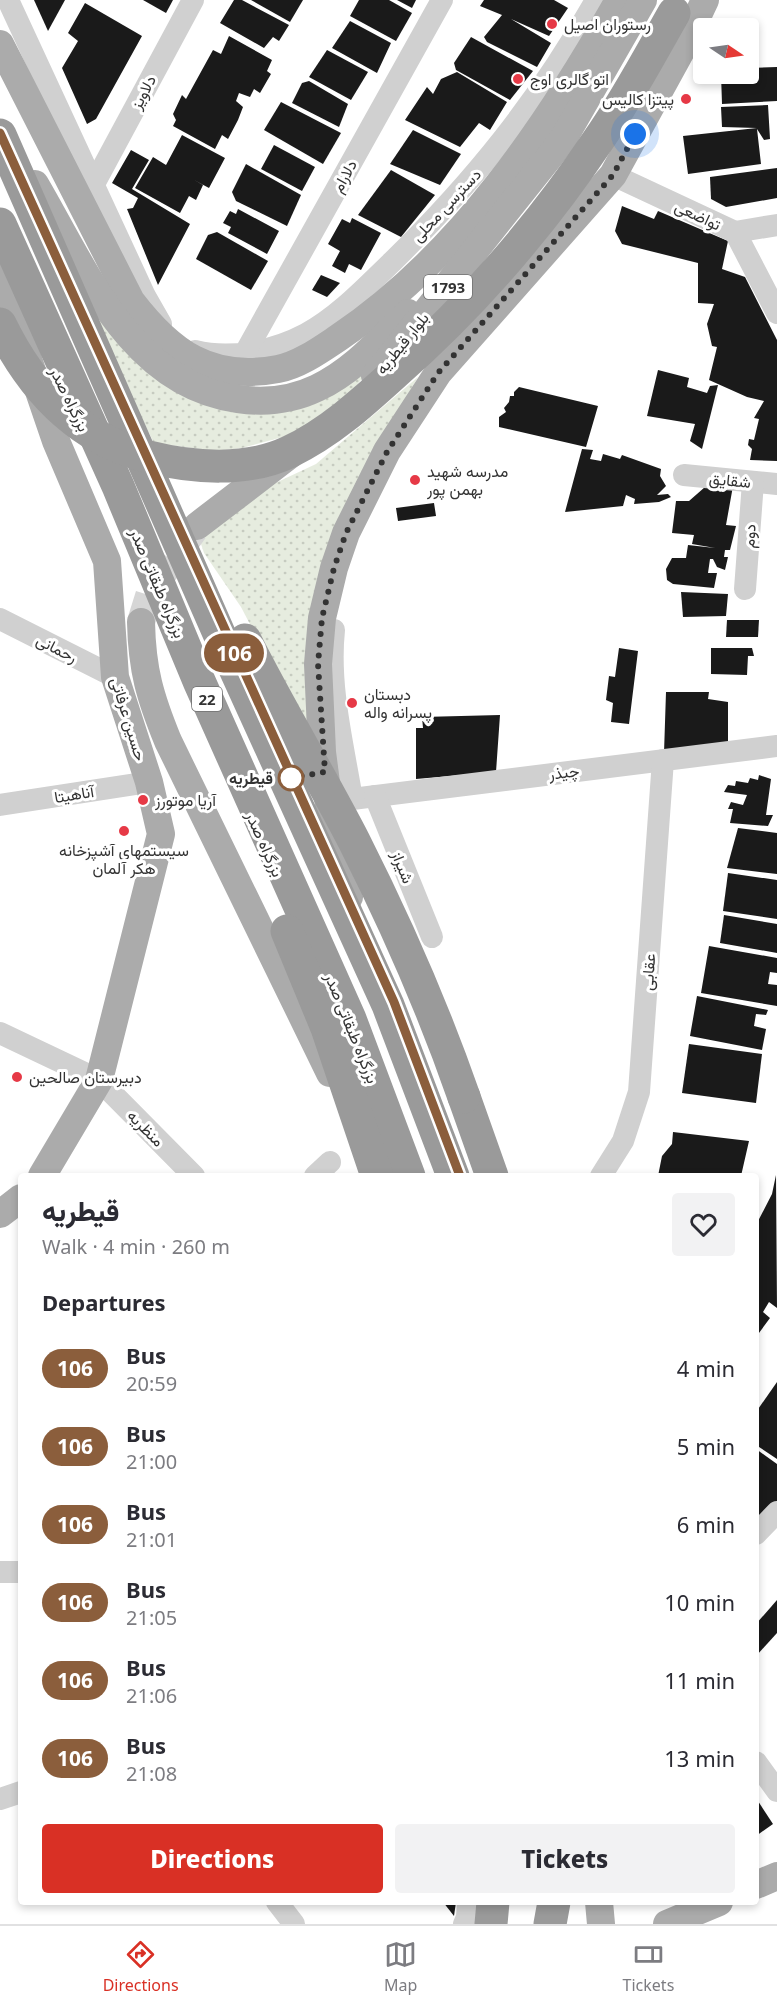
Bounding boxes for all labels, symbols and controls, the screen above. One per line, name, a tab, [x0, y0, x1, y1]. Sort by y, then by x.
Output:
place label: رستوران اصیل	[564, 13, 651, 35]
marker: رستوران اصیل	[545, 17, 559, 31]
north arrow	[693, 18, 759, 84]
map controls	[693, 18, 759, 84]
place label: اتو گالری اوج	[530, 68, 609, 91]
street label: دلاویز	[124, 71, 161, 114]
marker: اتو گالری اوج	[511, 72, 525, 86]
place label: پیتزا کالیس	[602, 88, 674, 111]
marker: پیتزا کالیس	[679, 92, 693, 106]
your location	[620, 119, 650, 149]
street label: دلارام	[326, 156, 362, 196]
street label: دسترسی محلی	[406, 163, 486, 247]
street label: تواضعی	[671, 195, 725, 235]
road number: 1793	[424, 275, 472, 299]
street label: بلوار قیطریه	[370, 307, 434, 379]
street label: بزرگراه صدر	[44, 362, 95, 435]
place label: مدرسه شهید بهمن پور	[426, 460, 508, 501]
street label: شقایق	[708, 467, 752, 493]
marker: مدرسه شهید بهمن پور	[408, 473, 422, 487]
street label: دوم	[737, 523, 761, 549]
street label: بزرگراه طبقاتی صدر	[125, 524, 191, 641]
street label: رحمانی	[33, 628, 81, 668]
line badge: 106	[200, 634, 268, 672]
text: 106	[216, 639, 252, 667]
street label: حسین عرفاتی	[106, 674, 152, 764]
place label: دبستان پسرانه واله	[364, 683, 432, 724]
road number: 22	[192, 687, 222, 711]
marker: دبستان پسرانه واله	[345, 696, 359, 710]
street label: چیذر	[547, 759, 581, 786]
marker: قیطریه	[278, 765, 304, 791]
place label: قیطریه	[229, 767, 273, 789]
street label: آناهیتا	[53, 780, 97, 808]
place label: آریا موتورز	[154, 789, 217, 811]
marker: آریا موتورز	[136, 793, 150, 807]
street label: بزرگراه صدر	[240, 807, 289, 880]
marker: سیستمهای آشپزخانه هکر آلمان	[117, 824, 131, 838]
place label: سیستمهای آشپزخانه هکر آلمان	[59, 839, 189, 879]
street label: شیراز	[386, 847, 419, 887]
street label: عقابی	[636, 953, 660, 991]
street label: بزرگراه طبقاتی صدر	[319, 969, 384, 1086]
place label: دبیرستان صالحین	[29, 1066, 142, 1088]
marker: دبیرستان صالحین	[10, 1070, 24, 1084]
street label: منظریه	[123, 1105, 169, 1151]
text: قیطریه	[42, 1191, 119, 1229]
button: heart	[672, 1193, 735, 1256]
text: Walk · 4 min · 260 m	[42, 1233, 230, 1260]
text: Departures	[42, 1287, 166, 1317]
text: Bus	[126, 1340, 166, 1370]
text: 4 min	[677, 1353, 735, 1383]
text: 106	[57, 1354, 93, 1382]
text: 20:59	[126, 1370, 177, 1397]
text: Bus	[126, 1418, 166, 1448]
text: 5 min	[677, 1431, 735, 1461]
text: 106	[57, 1432, 93, 1460]
text: 21:00	[126, 1448, 177, 1475]
text: Bus	[126, 1496, 166, 1526]
text: 6 min	[677, 1509, 735, 1539]
text: 106	[57, 1510, 93, 1538]
text: 21:01	[126, 1526, 177, 1553]
text: Bus	[126, 1574, 166, 1604]
text: 10 min	[664, 1587, 735, 1617]
text: 106	[57, 1588, 93, 1616]
text: 21:05	[126, 1604, 177, 1631]
text: Bus	[126, 1652, 166, 1682]
text: 11 min	[664, 1665, 735, 1695]
text: 106	[57, 1666, 93, 1694]
text: 21:06	[126, 1682, 177, 1709]
text: Bus	[126, 1730, 166, 1760]
text: 13 min	[664, 1743, 735, 1773]
text: 106	[57, 1744, 93, 1772]
text: 21:08	[126, 1760, 177, 1787]
button: Directions	[42, 1824, 383, 1893]
button: Tickets	[395, 1824, 735, 1893]
tab: Directions	[103, 1938, 179, 1996]
tab: Map	[384, 1938, 417, 1996]
tab: Tickets	[623, 1938, 674, 1996]

